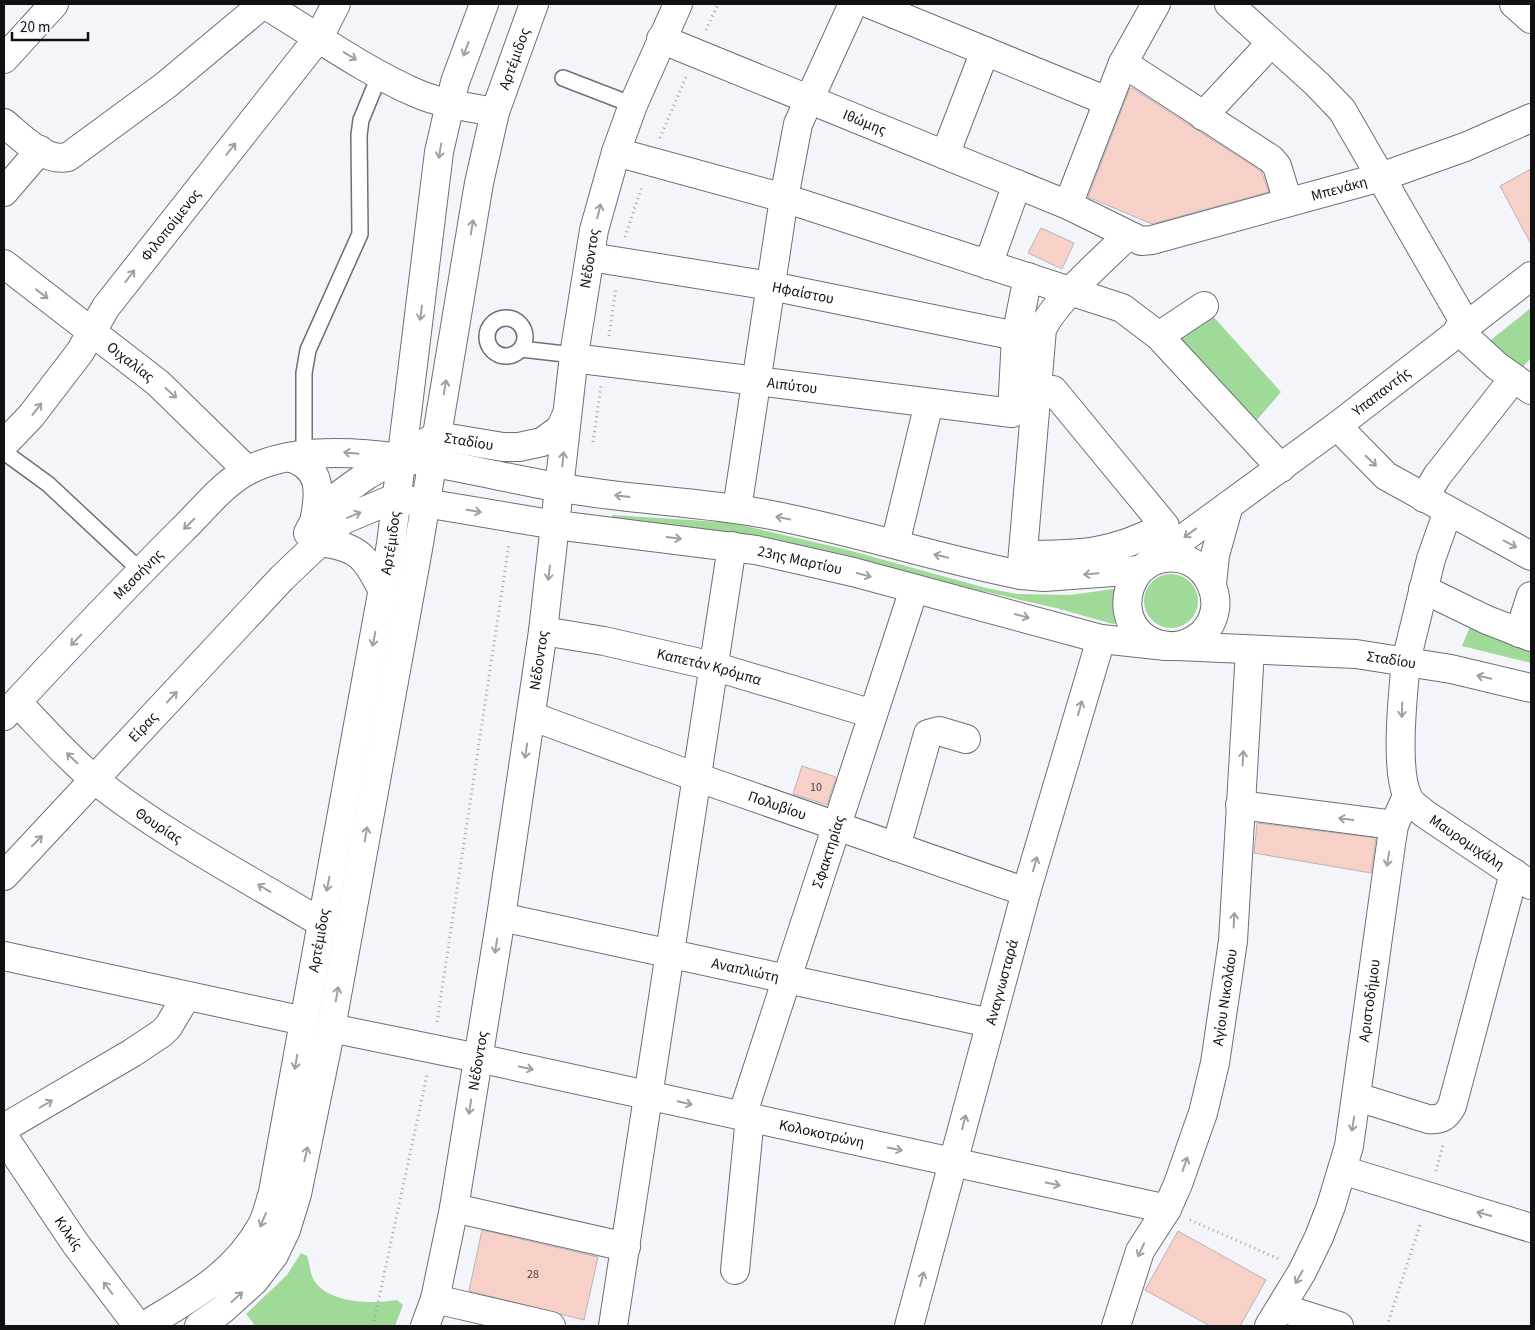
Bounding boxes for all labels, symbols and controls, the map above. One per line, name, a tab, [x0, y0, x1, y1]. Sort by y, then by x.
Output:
scale bar	[12, 10, 89, 42]
text: 20 m	[20, 17, 50, 38]
street label: Αρτέμιδος	[494, 25, 536, 93]
one-way arrow	[461, 41, 470, 56]
one-way arrow	[343, 52, 357, 62]
street label: Ιθώμης	[840, 104, 890, 141]
one-way arrow	[225, 142, 236, 155]
one-way arrow	[434, 143, 444, 159]
street label: Μπενάκη	[1309, 171, 1370, 207]
street label: Φιλοποίμενος	[136, 184, 207, 266]
one-way arrow	[595, 204, 604, 220]
one-way arrow	[467, 219, 477, 235]
street label: Νέδοντος	[575, 227, 605, 290]
one-way arrow	[125, 269, 135, 283]
street label: Ηφαίστου	[770, 276, 836, 310]
one-way arrow	[35, 289, 49, 299]
one-way arrow	[416, 304, 426, 320]
street label: Οιχαλίας	[102, 337, 159, 388]
street label: Υπαπαντής	[1347, 362, 1416, 422]
street label: Αιπύτου	[766, 372, 819, 400]
one-way arrow	[440, 380, 450, 396]
one-way arrow	[164, 388, 177, 399]
one-way arrow	[31, 403, 42, 416]
street label: Σταδίου	[442, 427, 495, 456]
one-way arrow	[344, 449, 360, 458]
one-way arrow	[558, 451, 568, 467]
one-way arrow	[1365, 455, 1377, 467]
one-way arrow	[615, 491, 631, 501]
one-way arrow	[466, 507, 482, 517]
street label: Αρτέμιδος	[376, 509, 406, 577]
one-way arrow	[346, 510, 361, 520]
one-way arrow	[776, 513, 792, 522]
one-way arrow	[183, 518, 195, 530]
one-way arrow	[1183, 528, 1197, 538]
one-way arrow	[666, 533, 682, 543]
one-way arrow	[1502, 540, 1516, 550]
street label: 23ης Μαρτίου	[756, 541, 844, 580]
street label: Μεσσήνης	[109, 544, 169, 605]
one-way arrow	[934, 550, 950, 560]
one-way arrow	[544, 564, 554, 580]
one-way arrow	[1083, 569, 1099, 579]
one-way arrow	[856, 571, 872, 581]
one-way arrow	[1013, 612, 1029, 622]
street label: Νέδοντος	[524, 629, 554, 692]
one-way arrow	[368, 630, 378, 646]
one-way arrow	[70, 634, 82, 646]
street label: Καπετάν Κρόμπα	[655, 643, 764, 691]
street label: Σταδίου	[1365, 646, 1418, 674]
one-way arrow	[1476, 672, 1492, 681]
one-way arrow	[166, 690, 178, 703]
one-way arrow	[1076, 701, 1086, 717]
one-way arrow	[1398, 701, 1407, 717]
street label: Είρας	[124, 707, 163, 747]
one-way arrow	[521, 743, 531, 759]
one-way arrow	[1239, 750, 1248, 766]
one-way arrow	[65, 752, 78, 764]
house number: 10	[810, 779, 822, 796]
street label: Πολυβίου	[745, 786, 809, 826]
street label: Θουρίας	[131, 803, 187, 849]
street label: Μαυρομιχάλη	[1425, 810, 1508, 875]
street label: Σφακτηρίας	[807, 812, 851, 891]
one-way arrow	[1338, 814, 1354, 824]
one-way arrow	[362, 827, 371, 843]
one-way arrow	[31, 835, 43, 847]
one-way arrow	[1383, 851, 1393, 867]
one-way arrow	[1030, 857, 1040, 873]
one-way arrow	[322, 876, 332, 892]
one-way arrow	[257, 883, 271, 893]
street label: Αρτέμιδος	[303, 906, 336, 974]
one-way arrow	[1229, 912, 1238, 928]
street label: Αναγνωσταρά	[981, 937, 1024, 1028]
one-way arrow	[491, 938, 501, 954]
street label: Αγίου Νικολάου	[1208, 948, 1243, 1047]
street label: Αναπλιώτη	[709, 953, 781, 988]
street label: Αριστοδήμου	[1354, 958, 1386, 1043]
one-way arrow	[332, 987, 342, 1003]
street label: Νέδοντος	[463, 1029, 494, 1092]
one-way arrow	[291, 1053, 301, 1069]
one-way arrow	[518, 1064, 534, 1073]
one-way arrow	[38, 1098, 52, 1108]
one-way arrow	[465, 1099, 475, 1115]
one-way arrow	[676, 1099, 692, 1108]
street label: Κολοκοτρώνη	[777, 1114, 866, 1153]
one-way arrow	[960, 1115, 969, 1131]
one-way arrow	[1347, 1116, 1357, 1132]
one-way arrow	[886, 1145, 902, 1154]
one-way arrow	[302, 1146, 311, 1162]
one-way arrow	[1181, 1157, 1190, 1172]
one-way arrow	[1045, 1180, 1061, 1189]
one-way arrow	[1477, 1208, 1493, 1218]
street label: Κιλκίς	[49, 1212, 88, 1256]
one-way arrow	[258, 1212, 267, 1227]
one-way arrow	[1136, 1242, 1145, 1257]
house number: 28	[527, 1266, 539, 1283]
one-way arrow	[1294, 1269, 1304, 1284]
one-way arrow	[918, 1272, 927, 1288]
one-way arrow	[103, 1281, 113, 1295]
one-way arrow	[231, 1291, 244, 1303]

